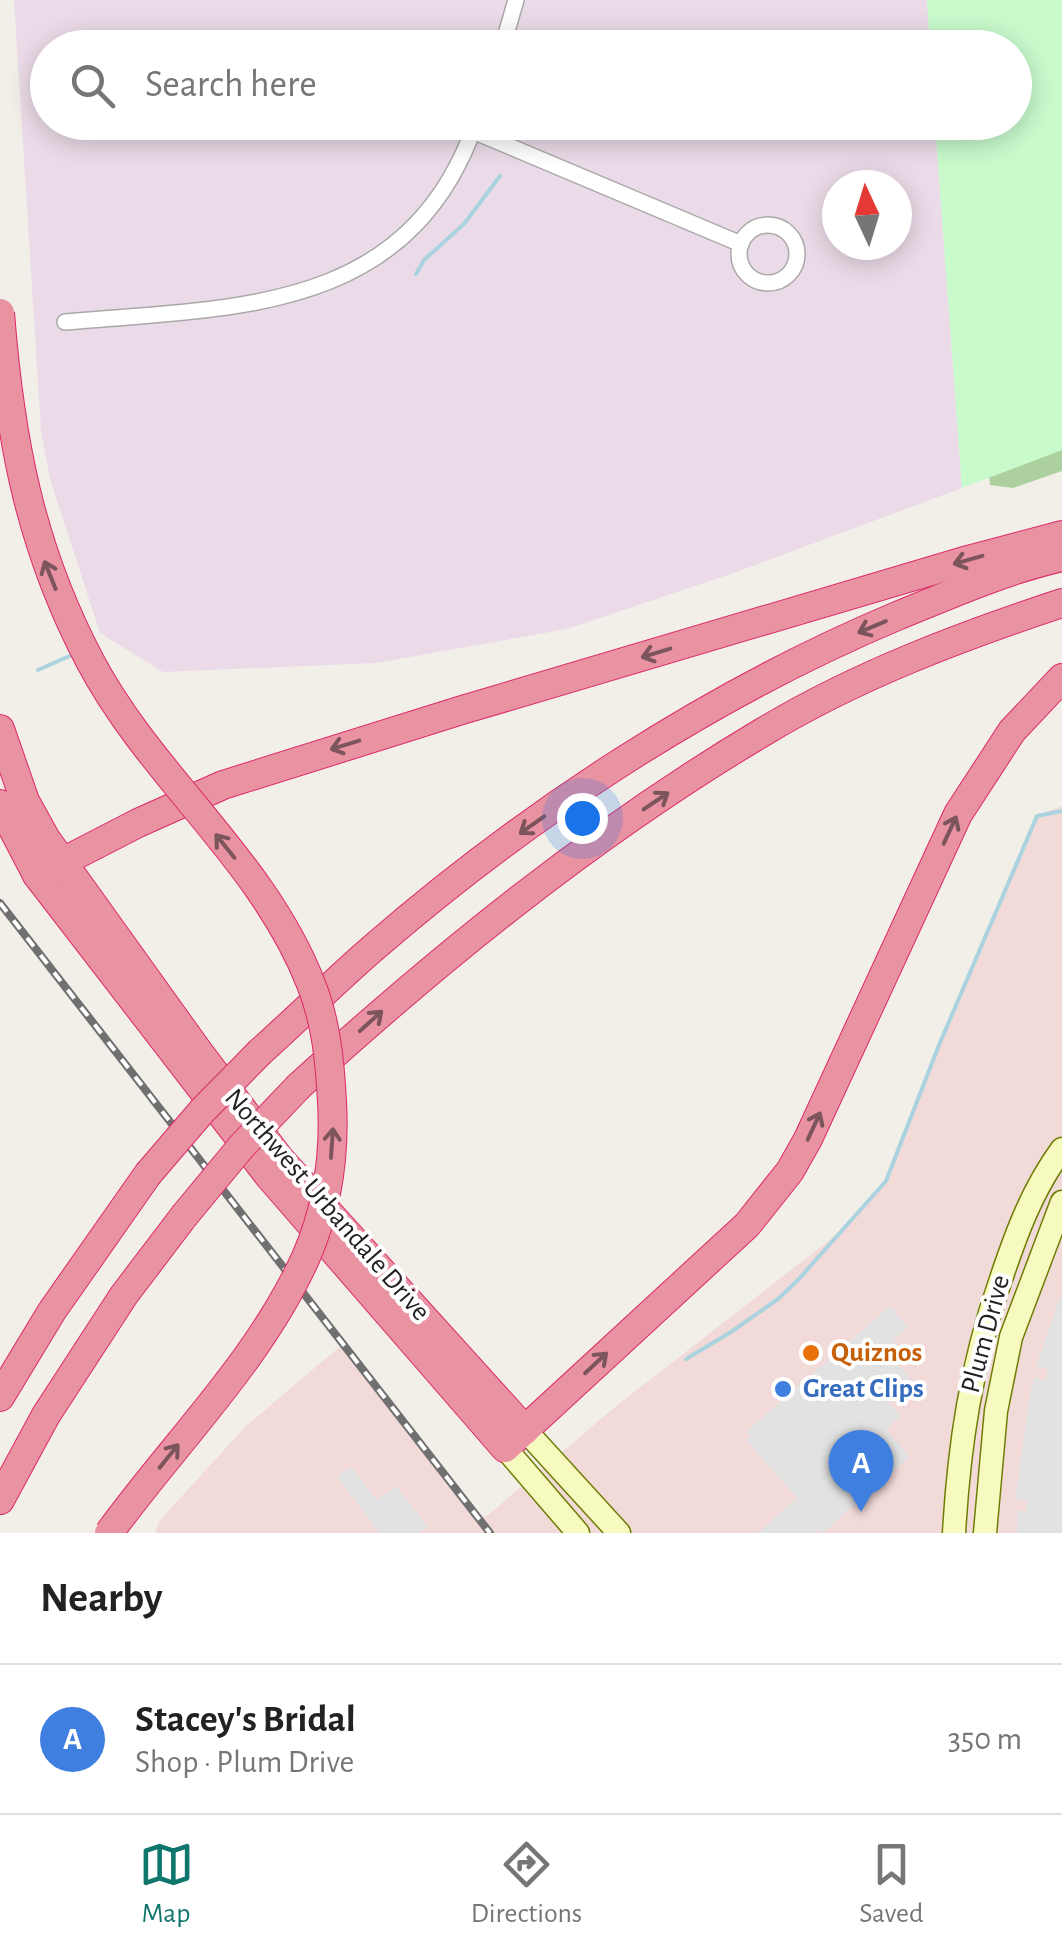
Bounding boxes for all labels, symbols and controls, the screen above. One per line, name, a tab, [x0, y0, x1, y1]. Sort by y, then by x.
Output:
search box	[30, 30, 1032, 140]
icon: search	[65, 58, 120, 113]
text: Search here	[145, 66, 317, 104]
north arrow	[822, 170, 912, 260]
one-way arrow	[953, 552, 984, 571]
one-way arrow	[40, 560, 58, 591]
one-way arrow	[857, 619, 888, 637]
one-way arrow	[641, 645, 673, 663]
one-way arrow	[329, 738, 361, 756]
one-way arrow	[641, 791, 669, 812]
your location	[557, 793, 608, 844]
one-way arrow	[518, 814, 546, 835]
one-way arrow	[942, 816, 961, 846]
one-way arrow	[215, 834, 237, 860]
one-way arrow	[358, 1010, 383, 1033]
street label: Northwest Urbandale Drive	[219, 1084, 435, 1326]
one-way arrow	[806, 1111, 825, 1141]
one-way arrow	[323, 1128, 342, 1160]
street label: Plum Drive	[957, 1272, 1015, 1396]
place label: Quiznos	[831, 1339, 922, 1367]
marker: Quiznos	[800, 1342, 822, 1364]
one-way arrow	[583, 1352, 609, 1376]
place label: Great Clips	[803, 1375, 924, 1403]
marker: Great Clips	[772, 1378, 794, 1400]
pin: A	[828, 1430, 894, 1512]
one-way arrow	[158, 1444, 180, 1470]
text: Nearby	[40, 1577, 163, 1619]
text: Stacey's Bridal	[135, 1701, 356, 1739]
text: A	[63, 1723, 82, 1755]
text: 350 m	[948, 1723, 1022, 1755]
text: Shop · Plum Drive	[135, 1746, 354, 1778]
tab: Map	[139, 1837, 194, 1931]
tab: Directions	[471, 1837, 582, 1931]
tab: Saved	[859, 1837, 923, 1931]

